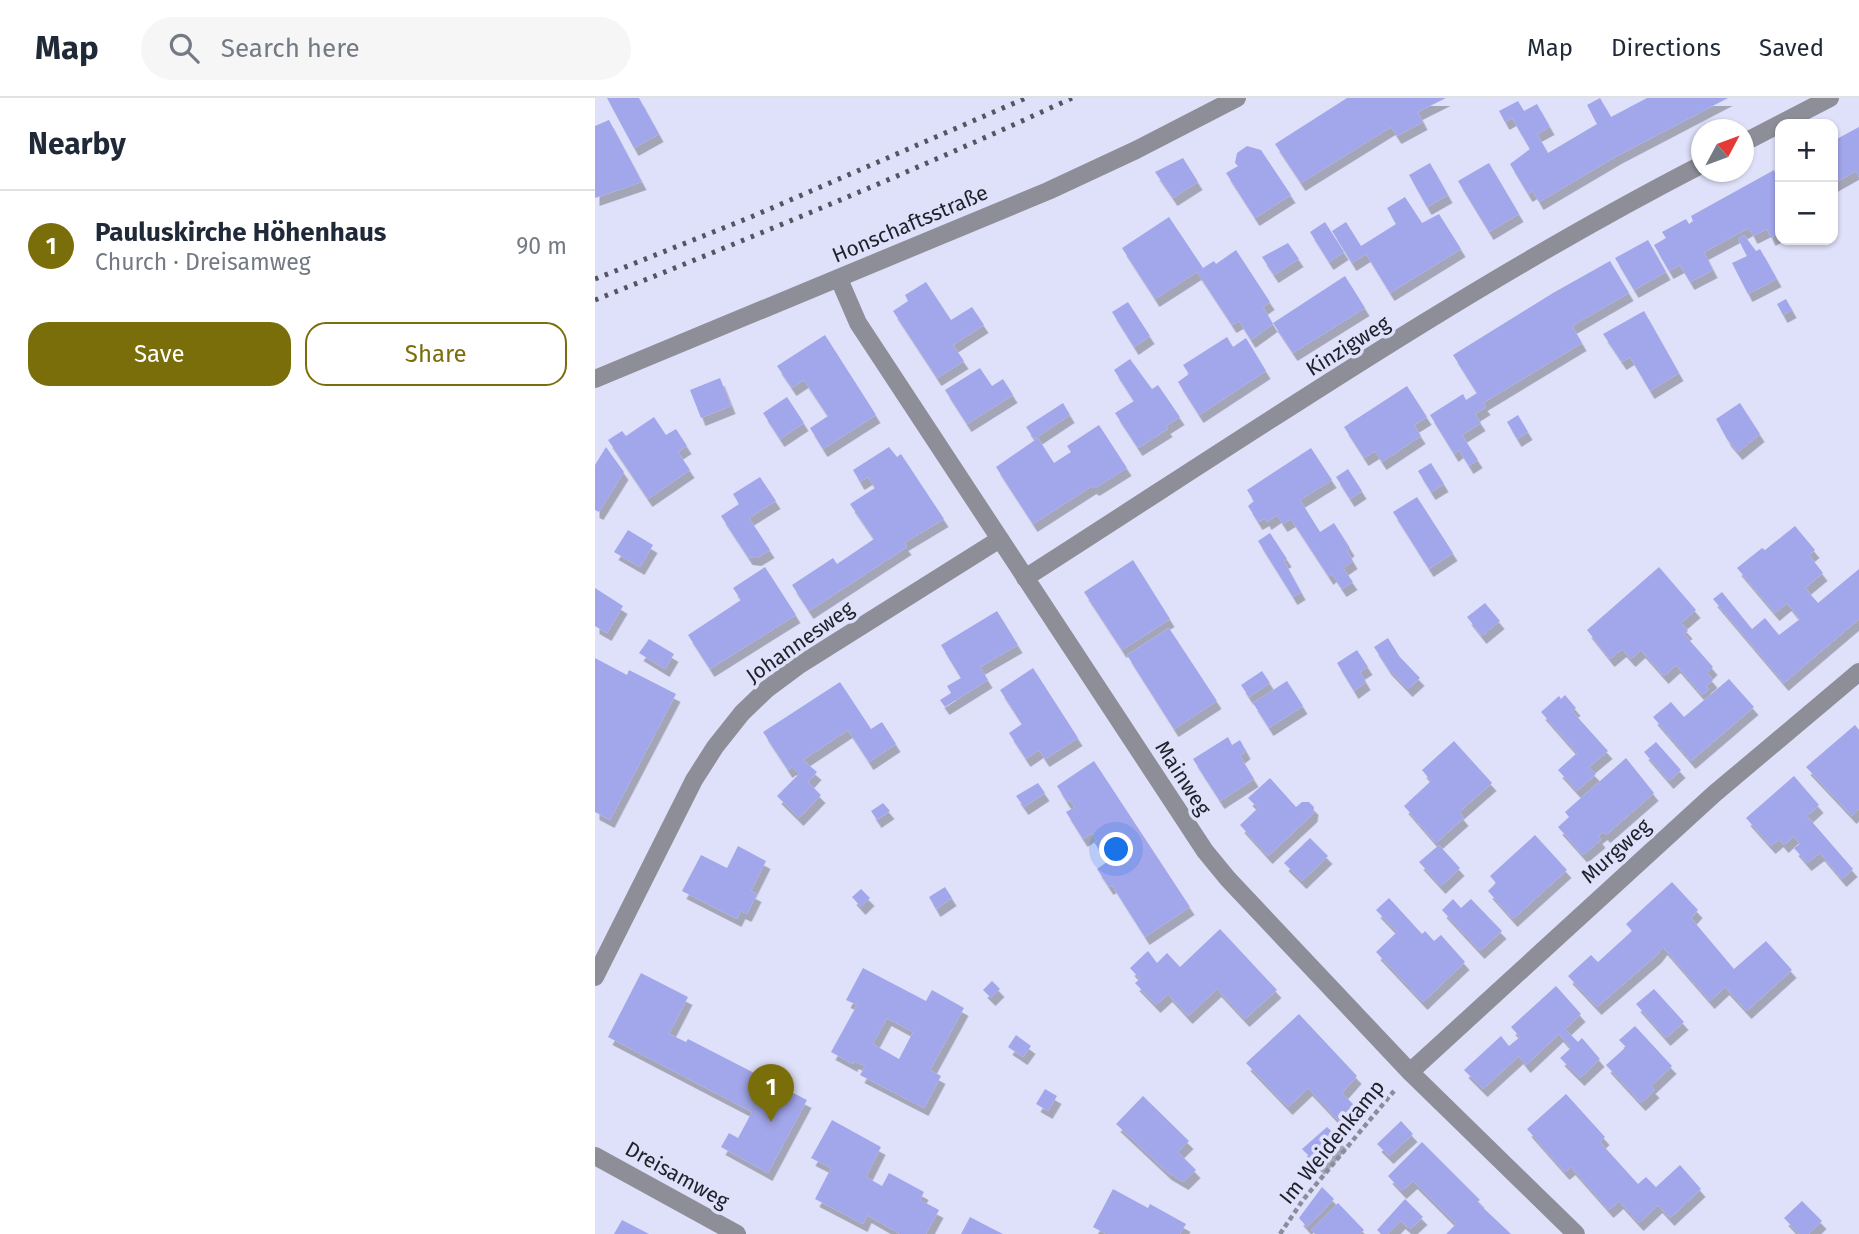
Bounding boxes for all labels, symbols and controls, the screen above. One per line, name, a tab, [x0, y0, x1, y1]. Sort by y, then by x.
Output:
search box	[141, 17, 631, 80]
text: Map	[35, 28, 99, 68]
icon: search	[165, 29, 203, 67]
text: Search here	[221, 33, 360, 64]
text: Map	[1527, 34, 1573, 62]
text: Directions	[1611, 34, 1721, 62]
text: Saved	[1759, 34, 1824, 62]
north arrow	[1691, 119, 1754, 182]
map controls	[1775, 119, 1838, 245]
button: +	[1775, 119, 1838, 182]
text: Nearby	[28, 126, 126, 162]
street label: Honschaftsstraße	[828, 179, 992, 269]
button: −	[1775, 182, 1838, 245]
text: Pauluskirche Höhenhaus	[95, 217, 386, 248]
text: 1	[46, 232, 56, 260]
text: 90 m	[516, 232, 567, 260]
text: Church · Dreisamweg	[95, 248, 311, 276]
street label: Kinzigweg	[1301, 310, 1395, 382]
button: Save	[28, 322, 291, 386]
button: Share	[305, 322, 567, 386]
street label: Johannesweg	[741, 595, 859, 689]
street label: Mainweg	[1149, 736, 1217, 820]
street label: Murgweg	[1576, 813, 1656, 889]
your location	[1099, 832, 1133, 866]
pin: 1	[748, 1064, 794, 1122]
street label: Im Weidenkamp	[1274, 1074, 1390, 1210]
street label: Dreisamweg	[620, 1136, 734, 1214]

